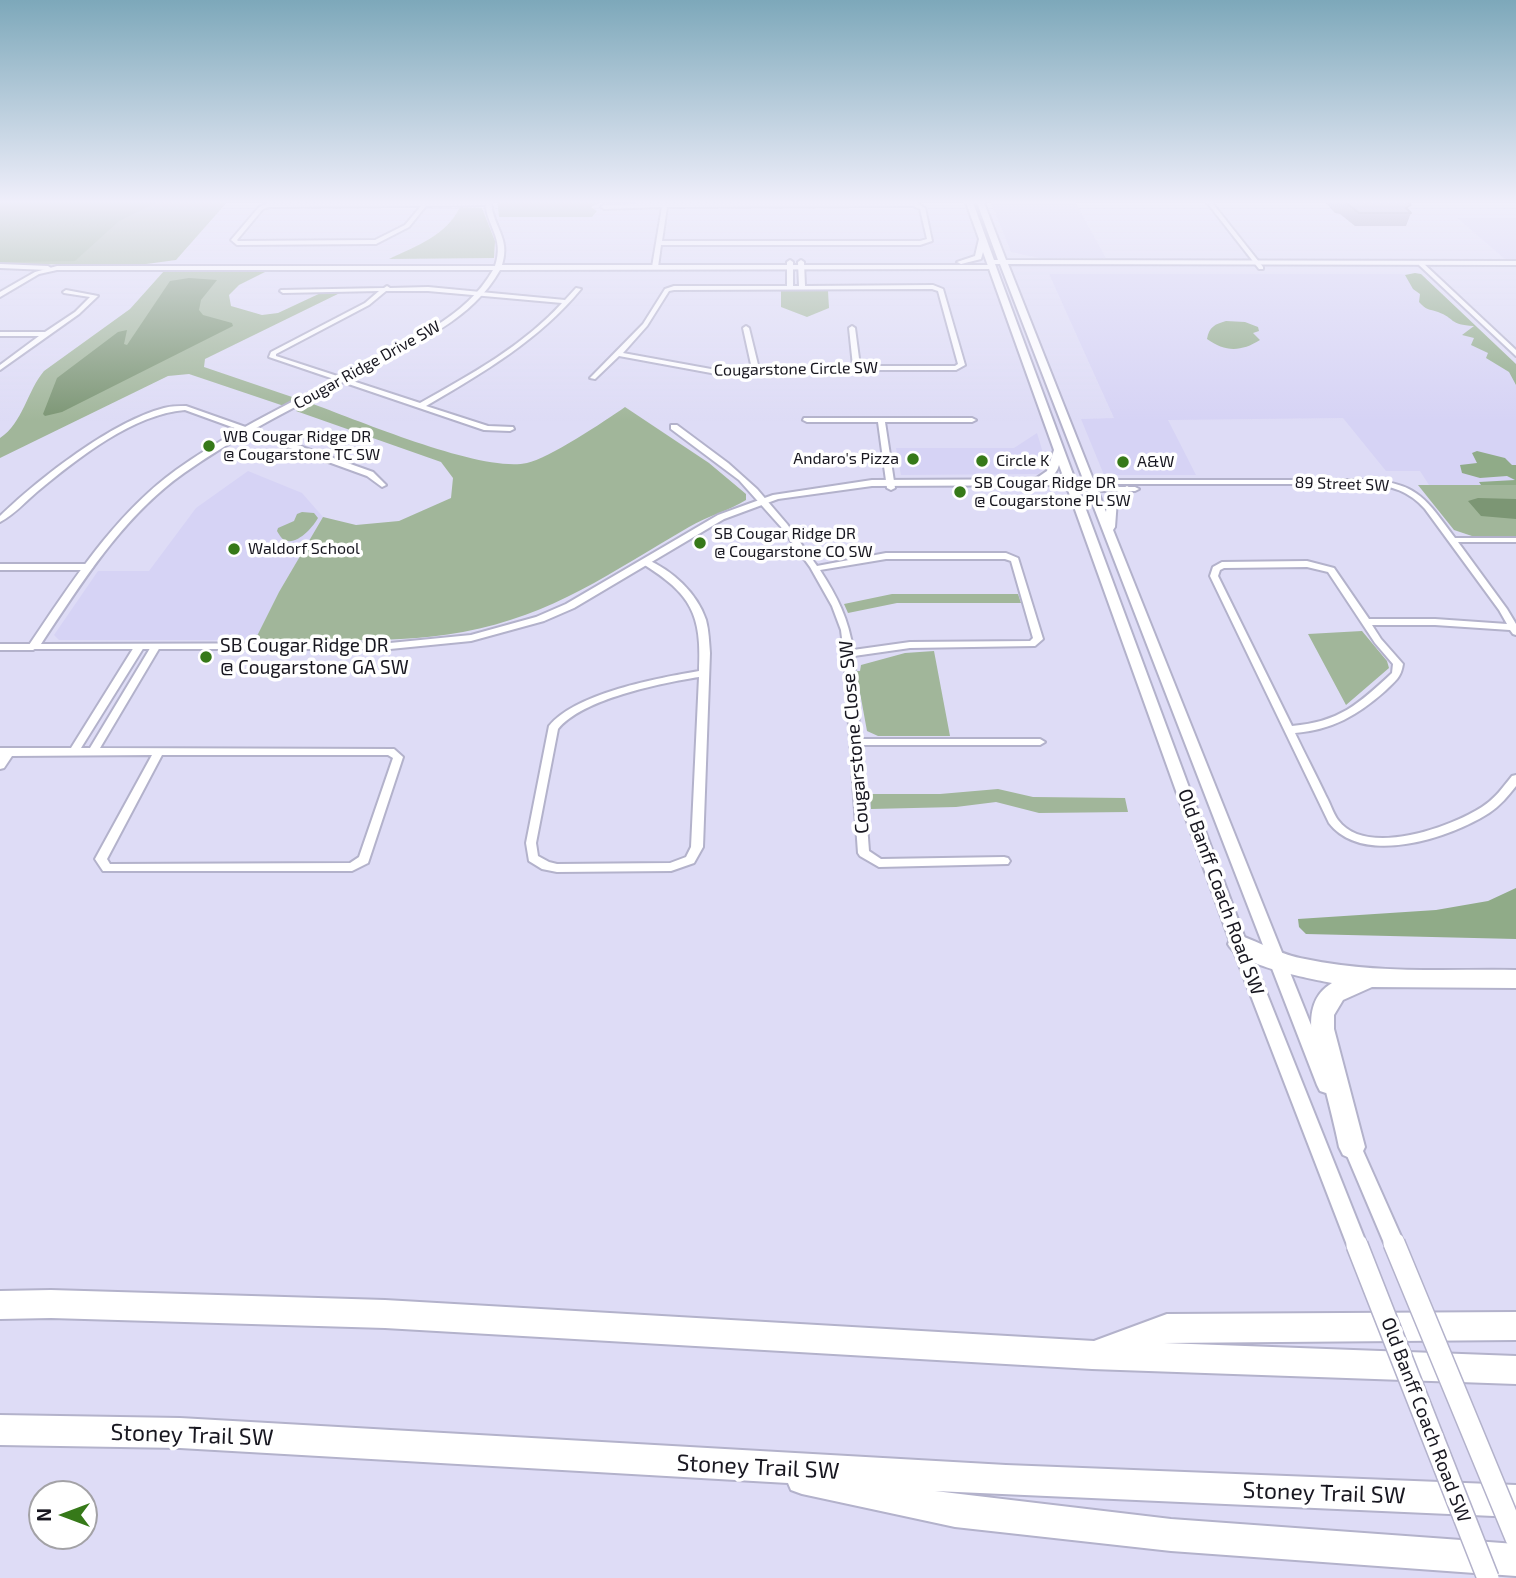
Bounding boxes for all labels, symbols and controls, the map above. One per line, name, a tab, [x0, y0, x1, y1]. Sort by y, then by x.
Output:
street label: Cougar Ridge Drive SW	[290, 317, 444, 413]
street label: Cougarstone Circle SW	[714, 358, 878, 380]
place label: WB Cougar Ridge DR @ Cougarstone TC SW	[223, 427, 380, 465]
marker: WB Cougar Ridge DR @ Cougarstone TC SW	[201, 438, 217, 454]
place label: Andaro's Pizza	[793, 449, 899, 469]
marker: Andaro's Pizza	[905, 451, 921, 467]
place label: Circle K	[996, 451, 1049, 471]
place label: A&W	[1137, 452, 1174, 472]
marker: Circle K	[974, 453, 990, 469]
marker: A&W	[1115, 454, 1131, 470]
place label: SB Cougar Ridge DR @ Cougarstone PL SW	[974, 473, 1131, 511]
street label: 89 Street SW	[1294, 473, 1390, 495]
marker: SB Cougar Ridge DR @ Cougarstone PL SW	[952, 484, 968, 500]
place label: SB Cougar Ridge DR @ Cougarstone CO SW	[714, 524, 873, 562]
marker: SB Cougar Ridge DR @ Cougarstone CO SW	[692, 535, 708, 551]
place label: Waldorf School	[248, 539, 360, 559]
marker: Waldorf School	[226, 541, 242, 557]
place label: SB Cougar Ridge DR @ Cougarstone GA SW	[220, 635, 409, 679]
street label: Cougarstone Close SW	[834, 639, 874, 835]
marker: SB Cougar Ridge DR @ Cougarstone GA SW	[198, 649, 214, 665]
street label: Old Banff Coach Road SW	[1173, 786, 1269, 998]
street label: Old Banff Coach Road SW	[1376, 1314, 1476, 1526]
street label: Stoney Trail SW	[110, 1418, 274, 1452]
street label: Stoney Trail SW	[676, 1449, 840, 1485]
street label: Stoney Trail SW	[1242, 1476, 1406, 1510]
north arrow	[28, 1480, 98, 1550]
text: N	[32, 1508, 55, 1522]

